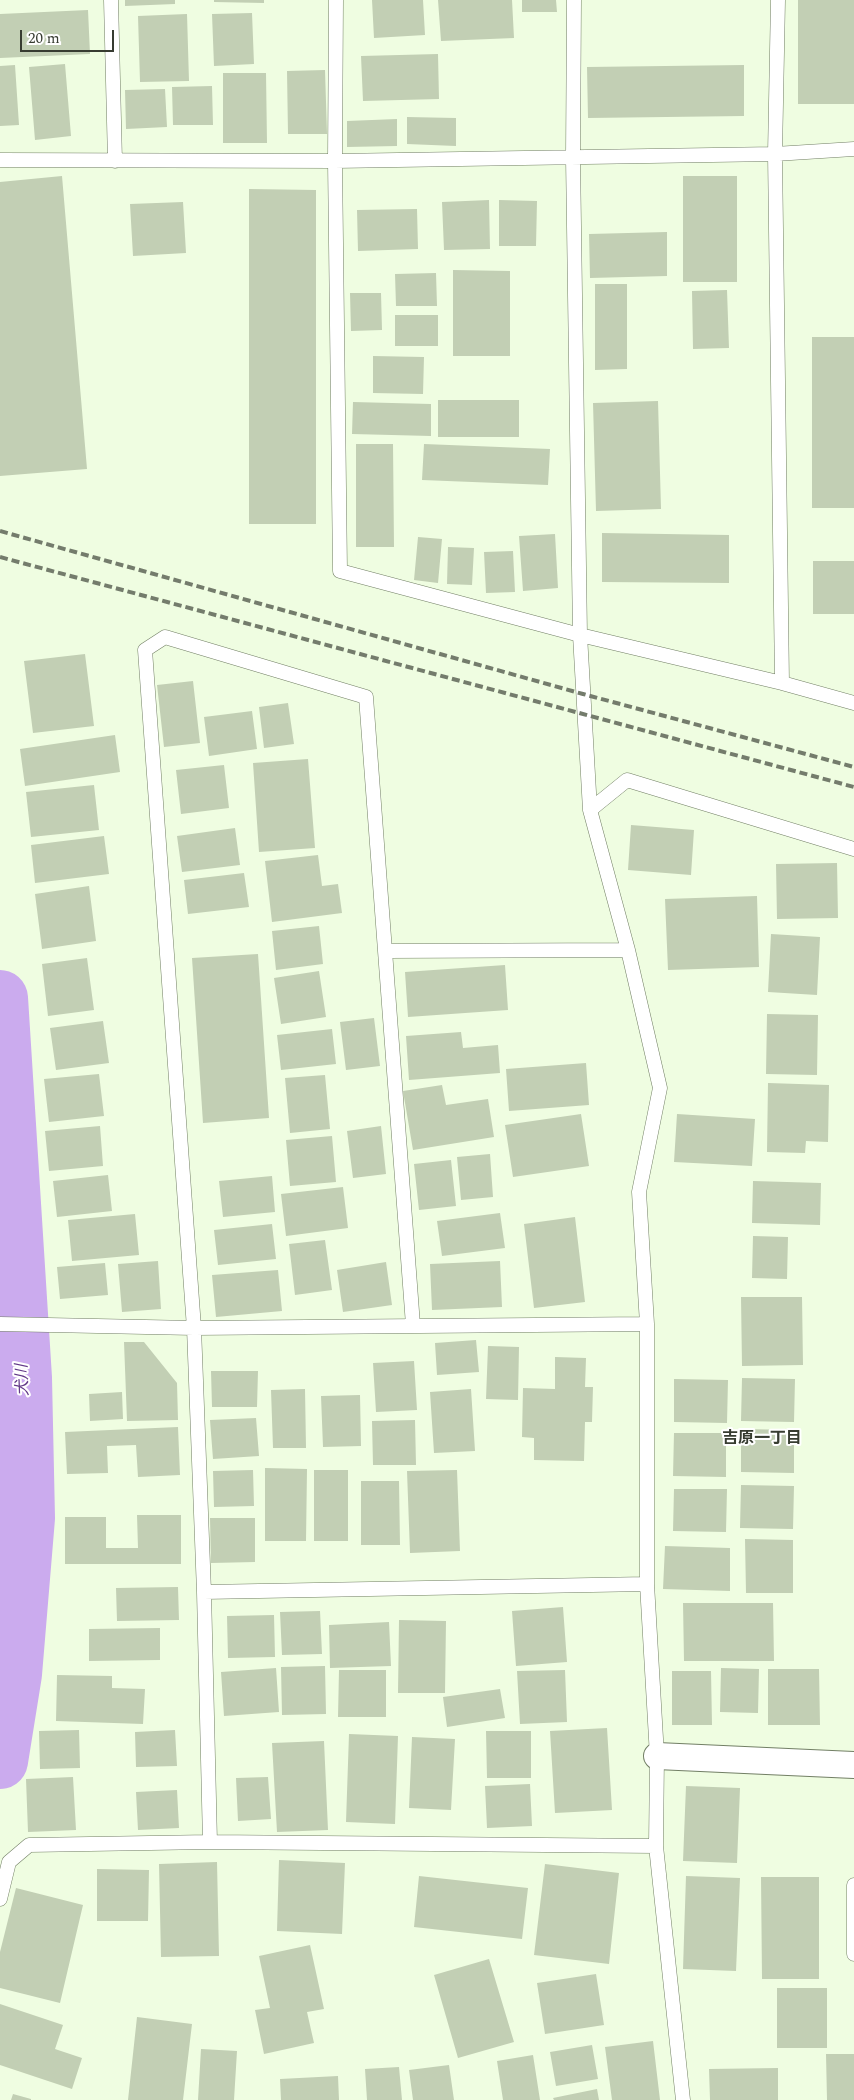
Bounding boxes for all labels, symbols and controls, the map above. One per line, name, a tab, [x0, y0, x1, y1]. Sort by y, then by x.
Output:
scale bar	[22, 20, 116, 52]
text: 20 m	[28, 27, 60, 50]
water label: 犬川	[14, 1364, 34, 1396]
district label: 吉原一丁目	[722, 1430, 802, 1450]

